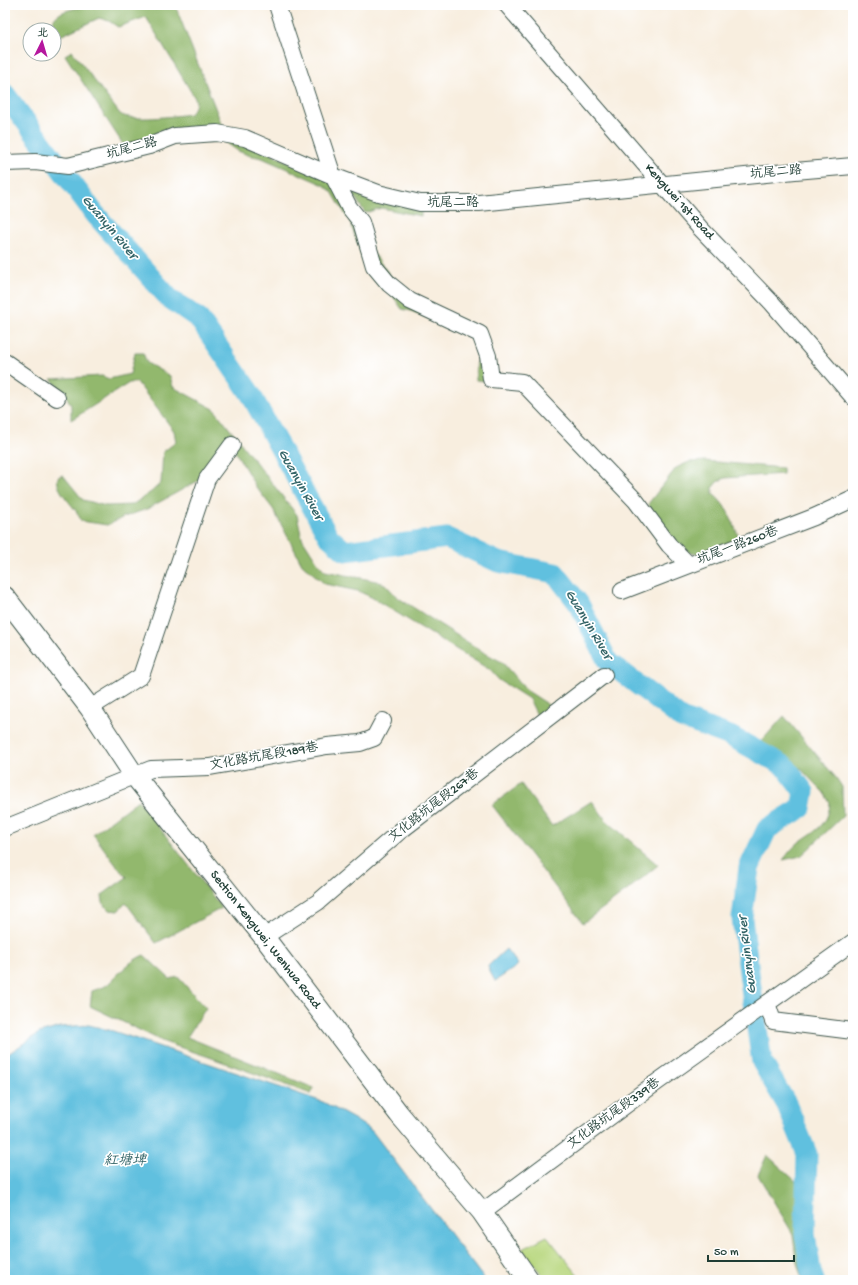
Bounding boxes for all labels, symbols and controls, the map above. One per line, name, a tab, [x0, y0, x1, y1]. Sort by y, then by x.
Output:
north arrow	[22, 22, 62, 62]
text: 北	[37, 28, 49, 40]
street label: 坑尾二路	[104, 133, 159, 163]
street label: Kengwei 1st Road	[641, 161, 718, 244]
street label: 坑尾二路	[749, 161, 803, 183]
water label: Guanyin River	[77, 192, 143, 266]
street label: 坑尾二路	[427, 194, 479, 211]
water label: Guanyin River	[274, 447, 328, 526]
street label: 坑尾一路260巷	[695, 522, 781, 568]
water label: Guanyin River	[561, 587, 617, 666]
street label: 文化路坑尾段189巷	[208, 738, 319, 774]
street label: 文化路坑尾段267巷	[385, 764, 482, 846]
street label: Section Kengwei, Wenhua Road	[206, 868, 324, 1013]
water label: Guanyin River	[734, 912, 761, 995]
street label: 文化路坑尾段339巷	[564, 1074, 663, 1153]
water label: 紅塘埤	[104, 1152, 147, 1170]
scale bar	[708, 1237, 794, 1263]
text: 50 m	[714, 1246, 739, 1260]

